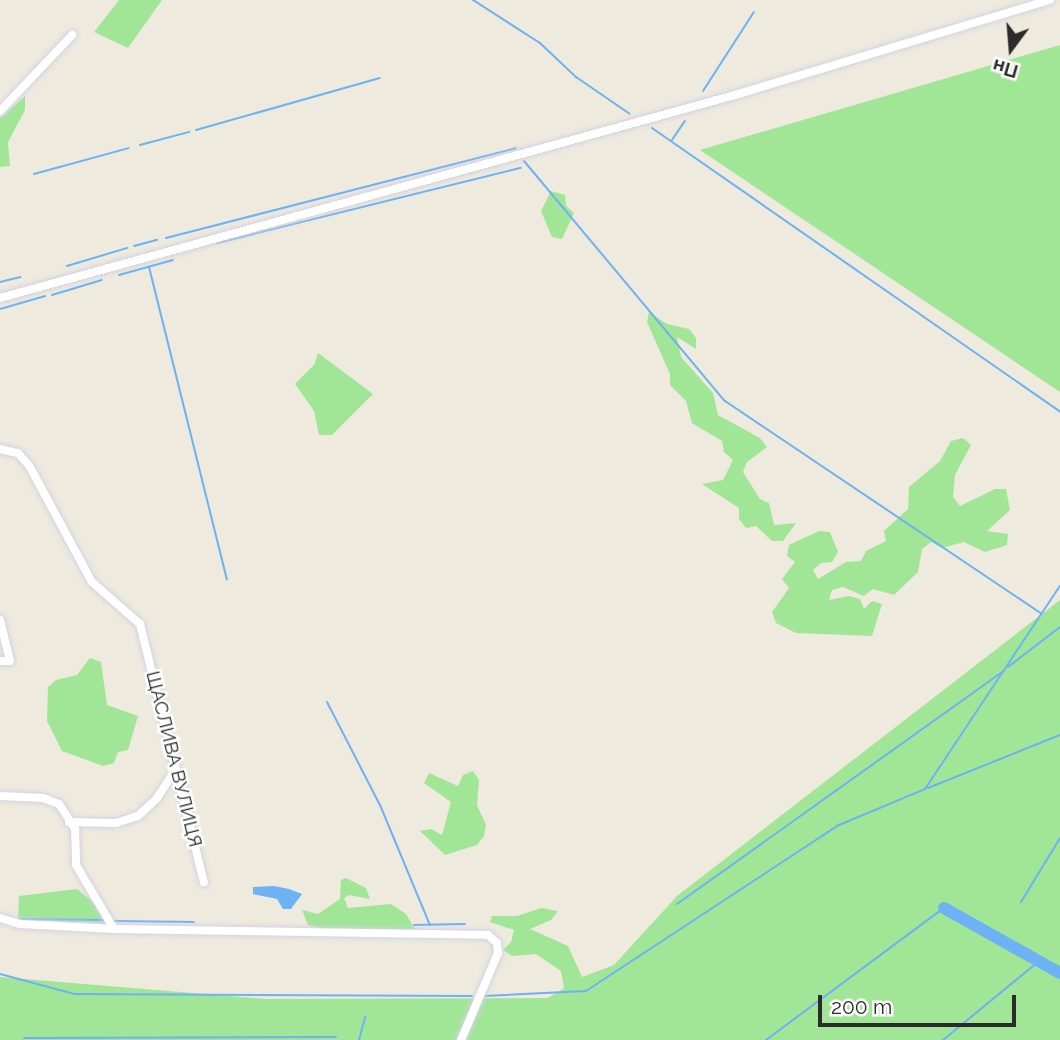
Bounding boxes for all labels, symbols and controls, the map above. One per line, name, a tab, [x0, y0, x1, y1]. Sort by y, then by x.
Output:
north arrow	[976, 14, 1046, 84]
text: Пн	[990, 55, 1020, 83]
street label: ЩАСЛИВА ВУЛИЦЯ	[141, 668, 207, 850]
scale bar	[822, 981, 1020, 1025]
text: 200 m	[831, 994, 892, 1019]

